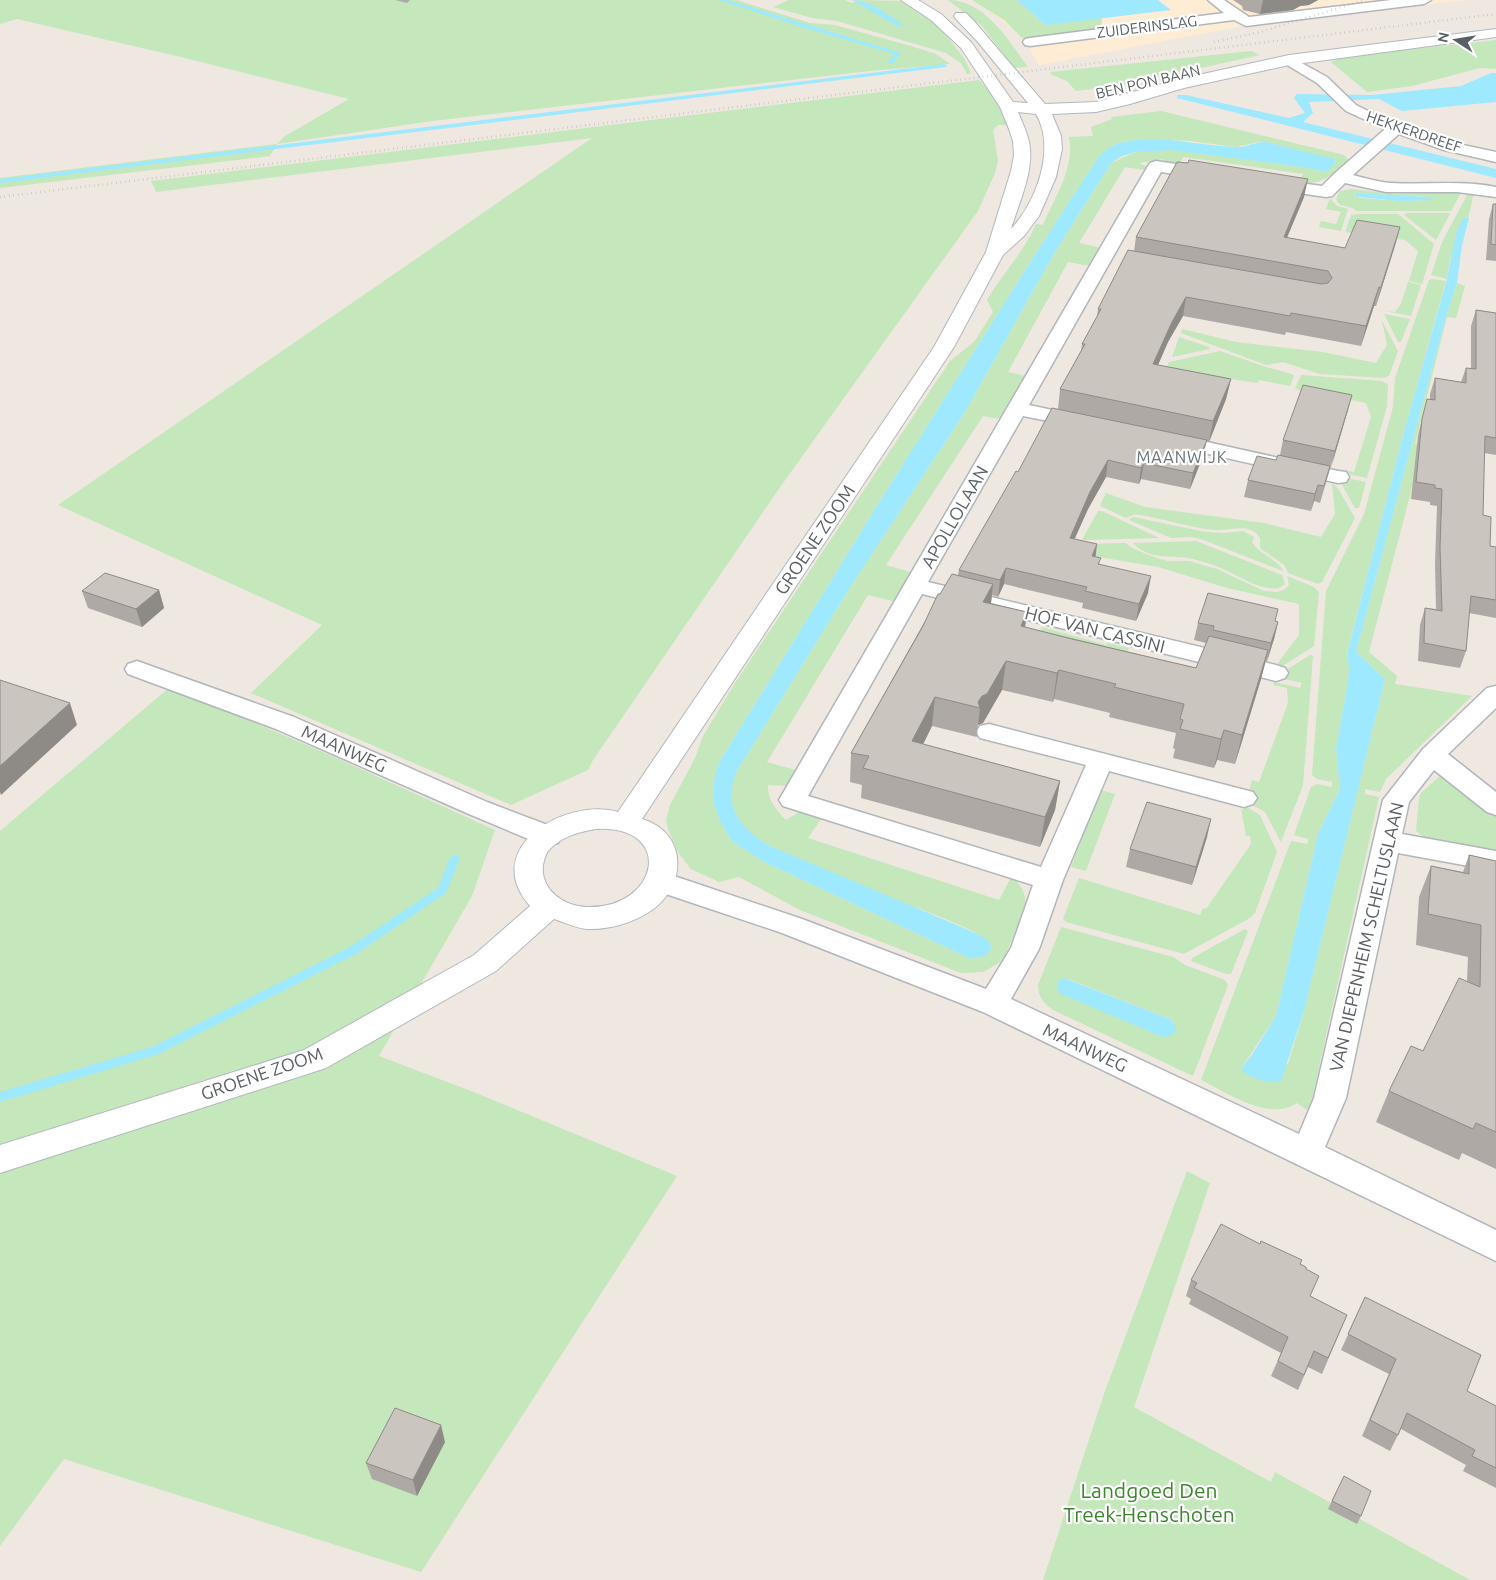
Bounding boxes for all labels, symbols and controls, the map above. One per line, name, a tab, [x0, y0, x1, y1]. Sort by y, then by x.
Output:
street label: ZUIDERINSLAG	[1096, 12, 1198, 41]
north arrow	[1431, 15, 1481, 65]
text: N	[1434, 31, 1452, 44]
street label: BEN PON BAAN	[1094, 61, 1202, 102]
street label: HEKKERDREEF	[1364, 107, 1464, 156]
district label: MAANWIJK	[1136, 448, 1228, 466]
street label: APOLLOLAAN	[917, 462, 991, 571]
street label: GROENE ZOOM	[770, 481, 858, 598]
street label: HOF VAN CASSINI	[1023, 602, 1167, 656]
street label: MAANWEG	[299, 720, 390, 776]
street label: VAN DIEPENHEIM SCHELTUSLAAN	[1325, 800, 1407, 1074]
street label: MAANWEG	[1040, 1019, 1131, 1075]
street label: GROENE ZOOM	[198, 1043, 325, 1103]
park label: Landgoed Den Treek-Henschoten	[1063, 1478, 1235, 1526]

